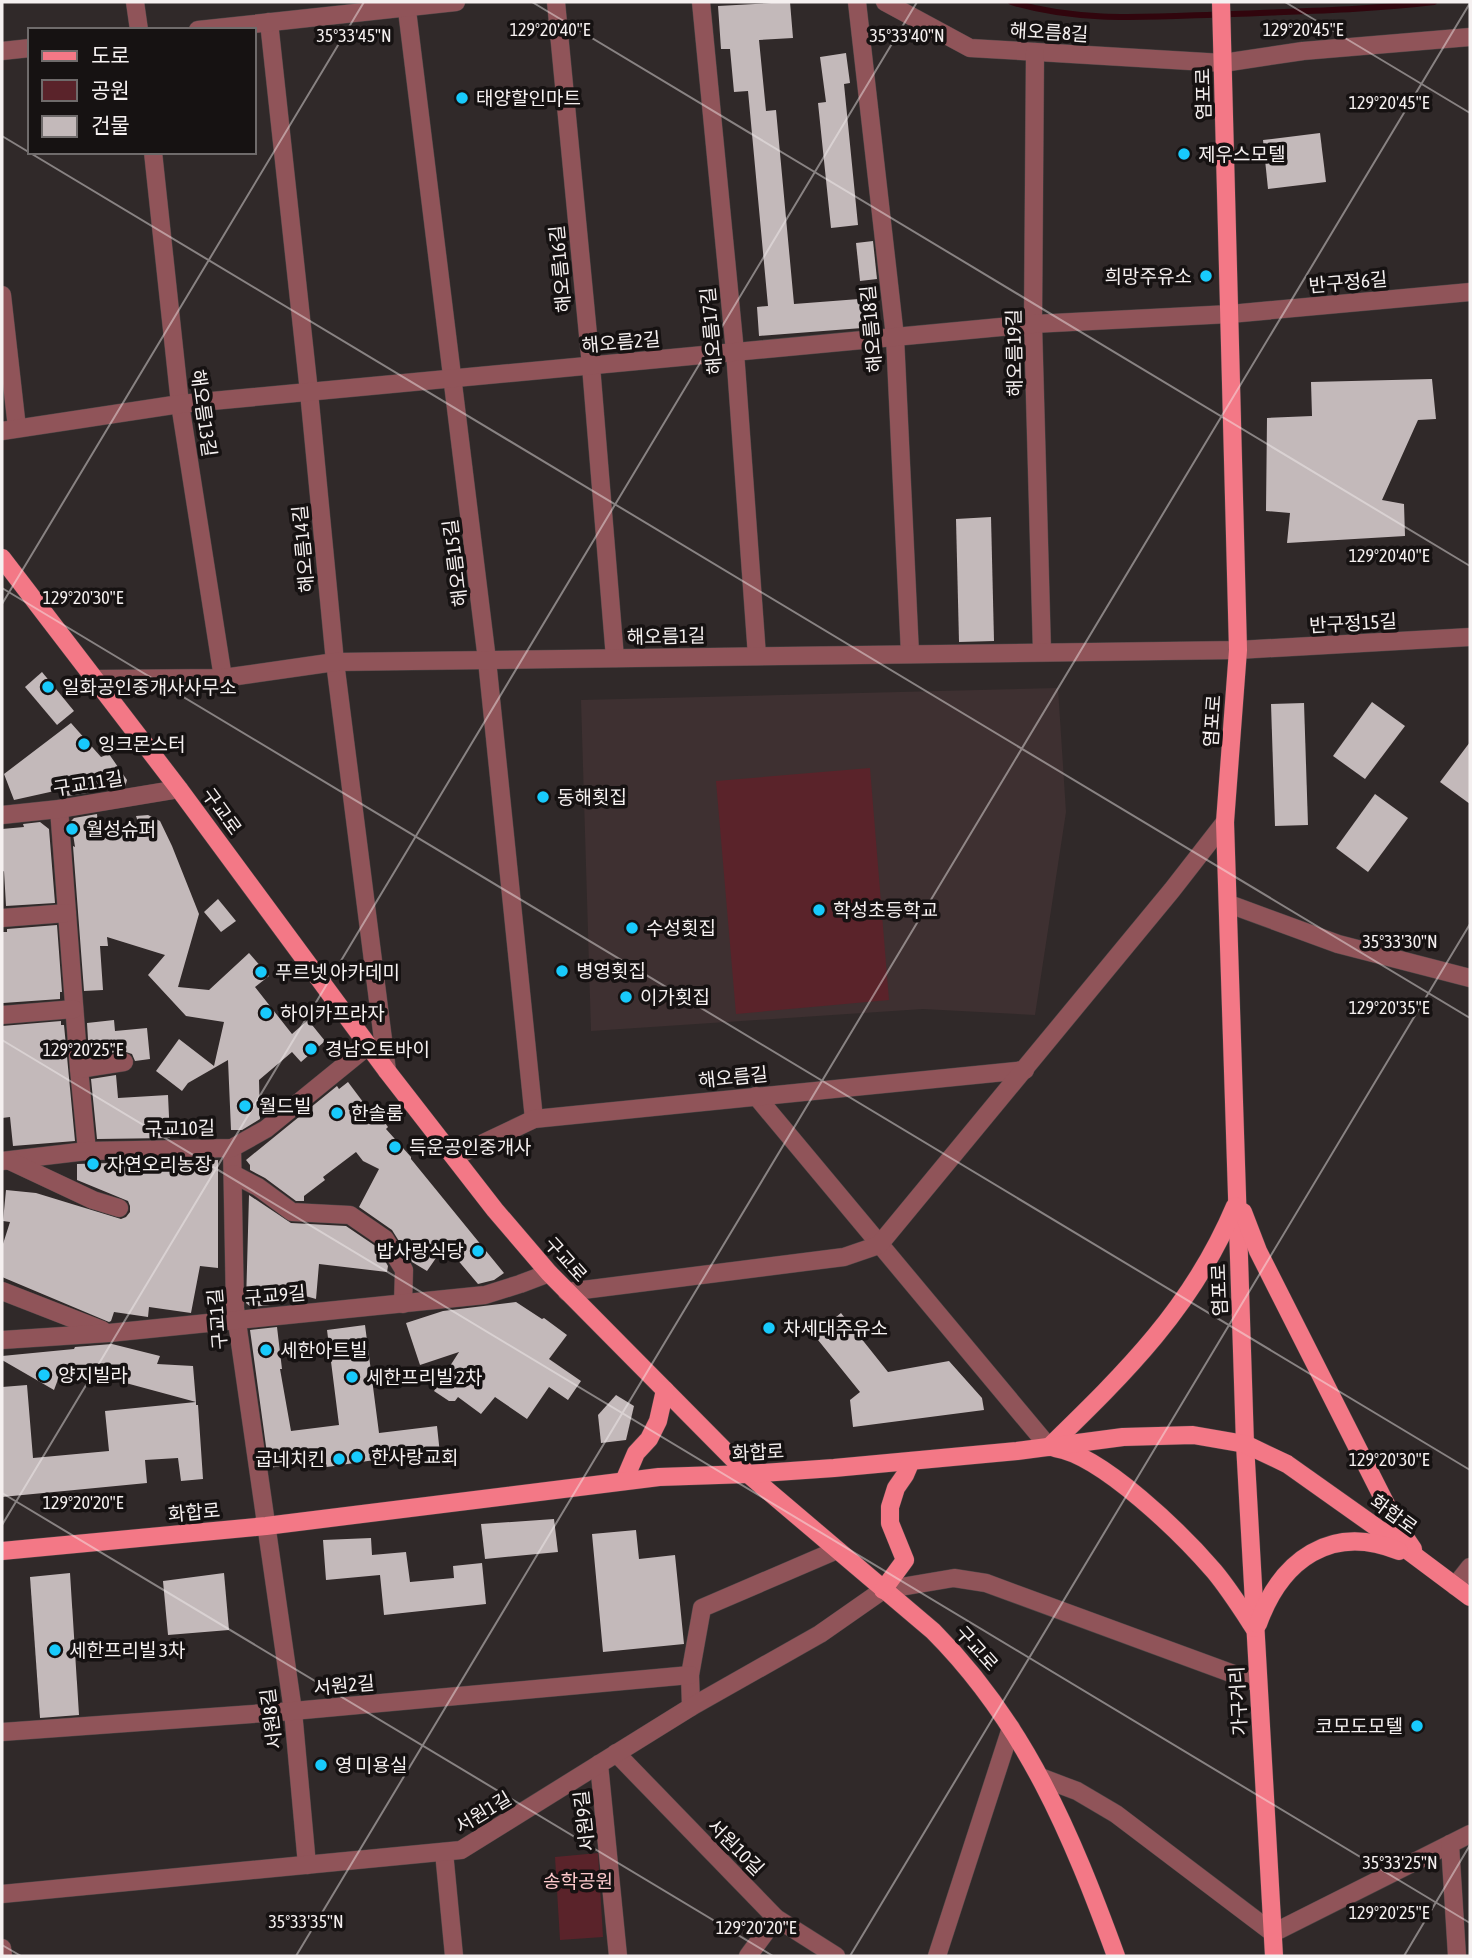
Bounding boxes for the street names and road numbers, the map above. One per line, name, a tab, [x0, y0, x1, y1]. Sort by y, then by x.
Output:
street label: 해오름8길	[1009, 19, 1089, 45]
street label: 염포로	[1192, 68, 1214, 120]
street label: 해오름16길	[545, 224, 575, 314]
street label: 반구정6길	[1308, 268, 1388, 296]
street label: 해오름18길	[856, 284, 886, 374]
street label: 해오름17길	[696, 286, 726, 376]
street label: 해오름19길	[1002, 309, 1026, 397]
street label: 해오름2길	[581, 328, 661, 356]
street label: 해오름13길	[187, 368, 221, 458]
street label: 해오름14길	[288, 504, 318, 594]
street label: 해오름15길	[439, 518, 471, 608]
street label: 반구정15길	[1309, 610, 1397, 636]
street label: 해오름1길	[626, 624, 706, 648]
street label: 염포로	[1199, 694, 1225, 748]
street label: 구교11길	[52, 767, 124, 799]
street label: 구교로	[198, 783, 246, 839]
street label: 해오름길	[697, 1062, 769, 1092]
street label: 구교10길	[145, 1116, 215, 1140]
street label: 구교로	[540, 1232, 592, 1286]
street label: 염포로	[1207, 1263, 1231, 1317]
street label: 구교9길	[243, 1281, 307, 1309]
street label: 구교1길	[203, 1287, 231, 1351]
street label: 화합로	[731, 1440, 785, 1464]
street label: 화합로	[1366, 1490, 1422, 1538]
street label: 화합로	[167, 1499, 221, 1525]
street label: 구교로	[951, 1621, 1003, 1675]
street label: 가구거리	[1225, 1666, 1251, 1736]
street label: 서원2길	[312, 1671, 376, 1699]
street label: 서원8길	[256, 1687, 286, 1751]
street label: 서원1길	[451, 1787, 515, 1837]
street label: 서원9길	[570, 1789, 598, 1853]
street label: 서원10길	[703, 1814, 769, 1880]

